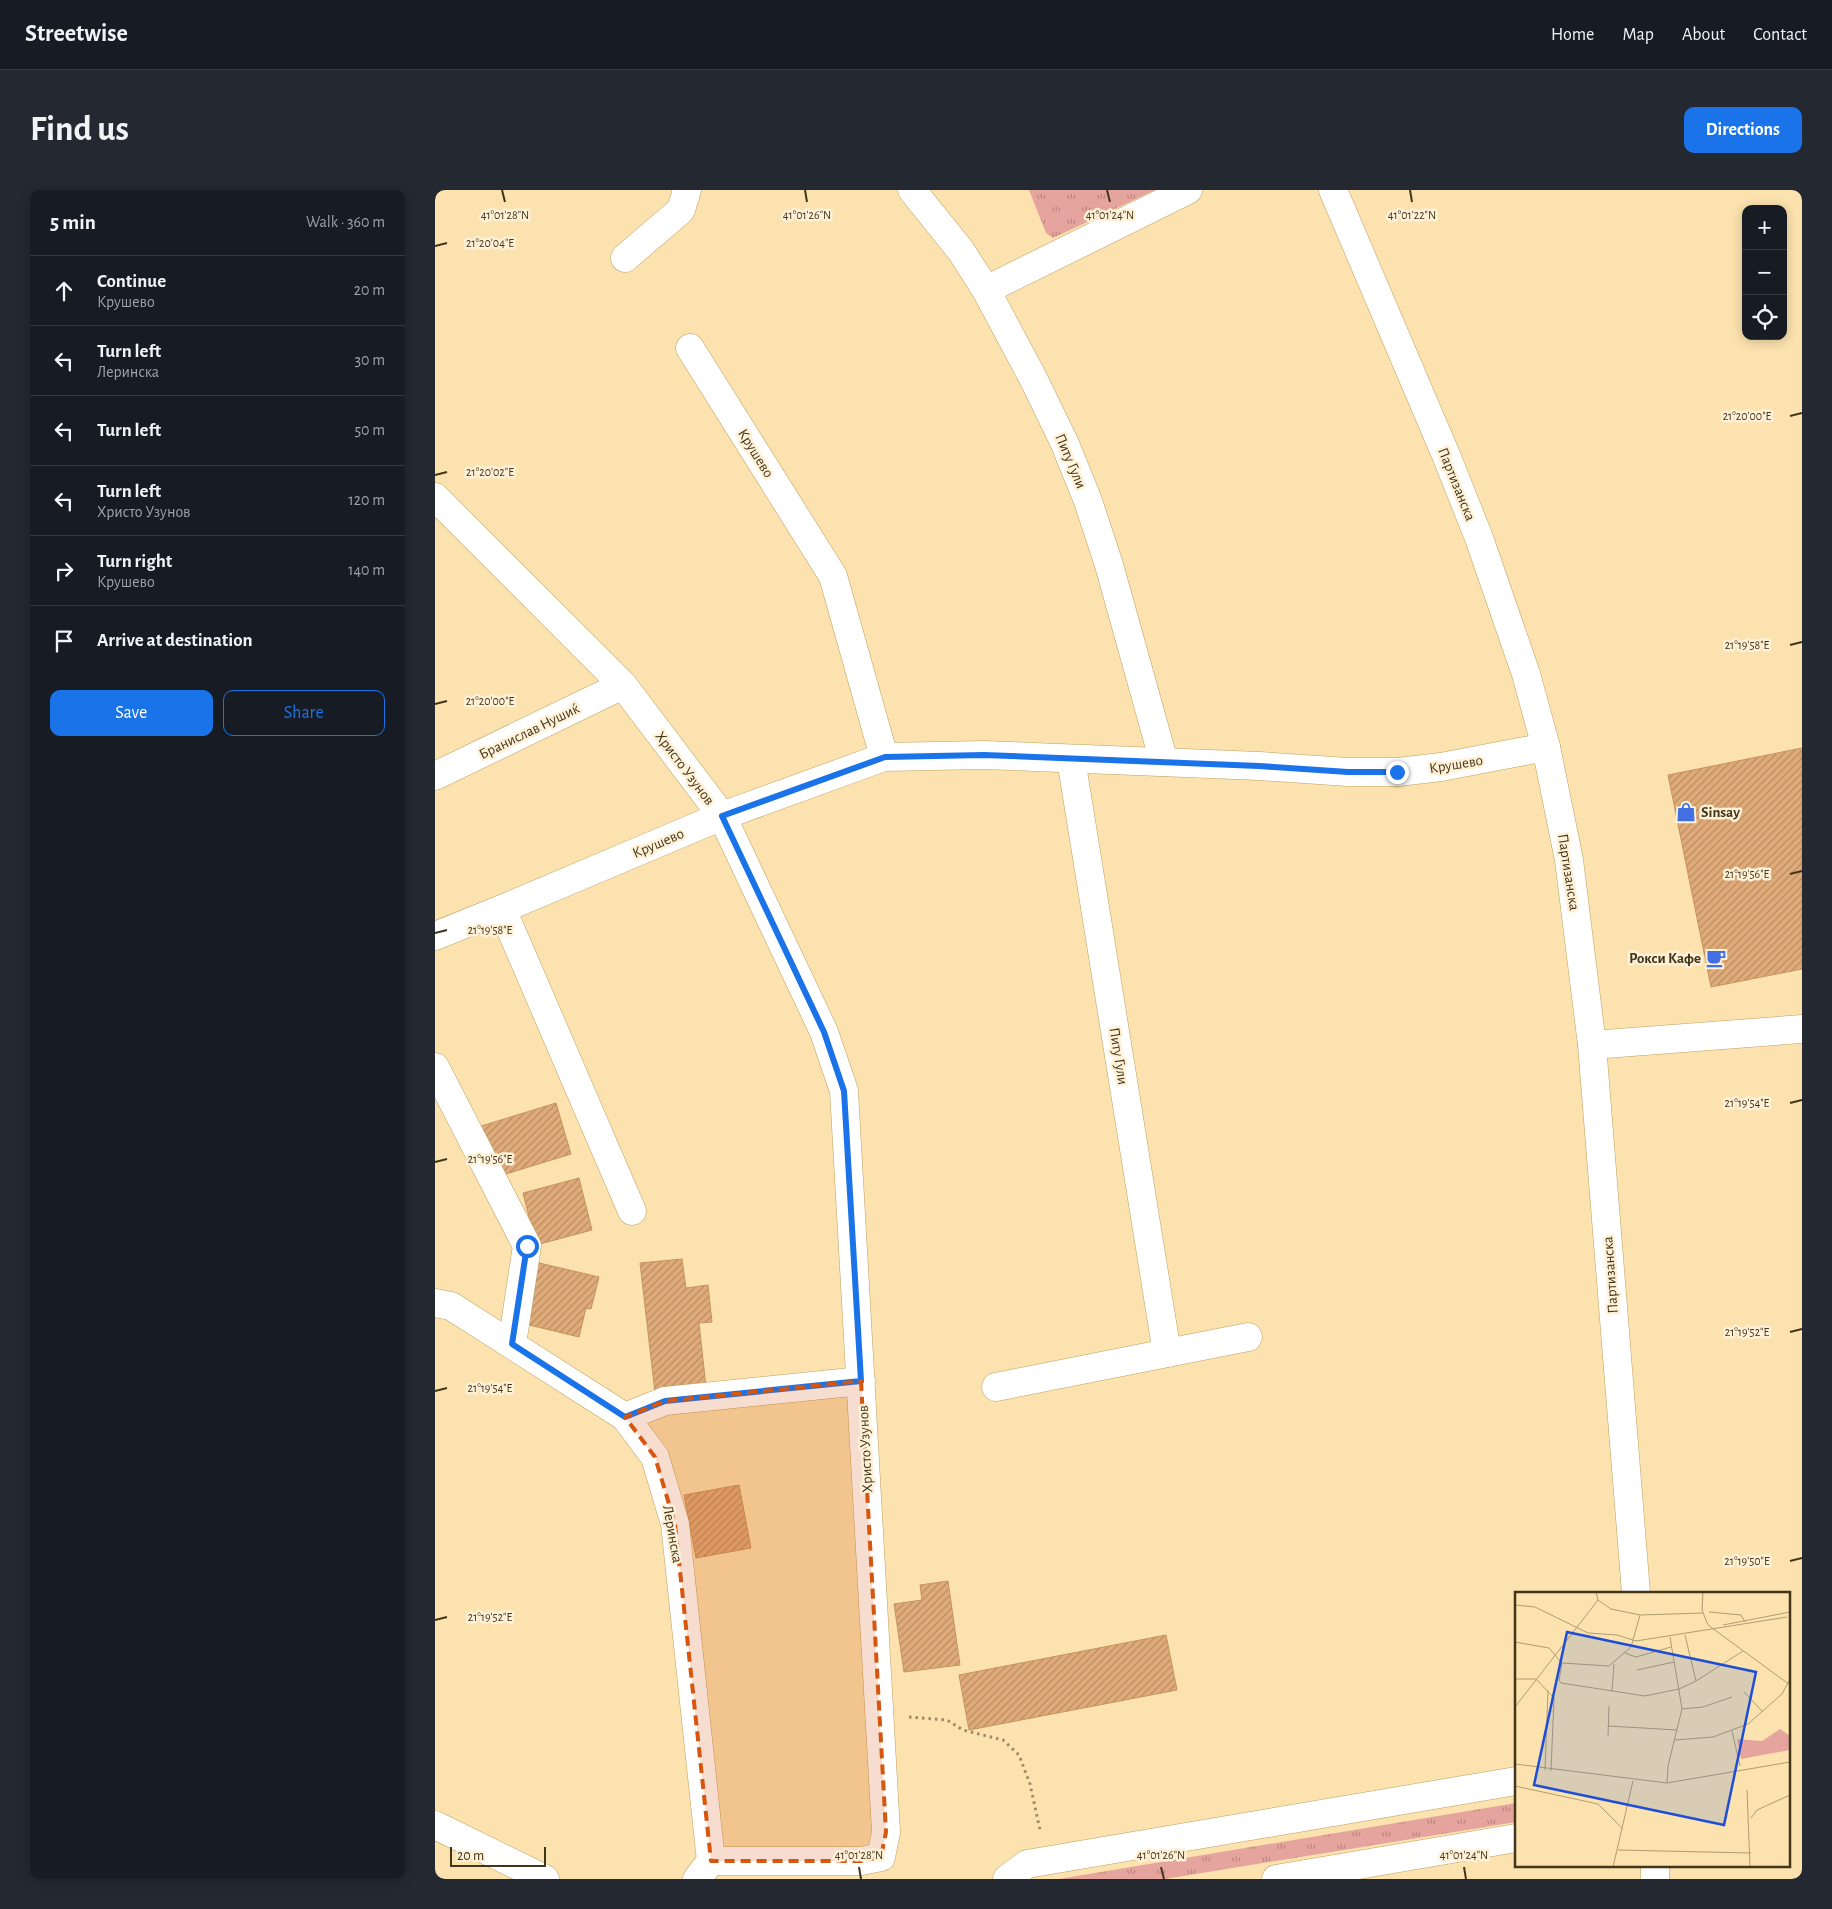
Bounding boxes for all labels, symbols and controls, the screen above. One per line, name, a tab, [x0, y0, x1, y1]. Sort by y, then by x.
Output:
text: Streetwise	[25, 22, 128, 46]
text: Home	[1551, 26, 1594, 44]
text: Map	[1622, 26, 1654, 44]
text: About	[1682, 26, 1725, 44]
text: Contact	[1753, 26, 1807, 44]
button: Directions	[1684, 107, 1802, 153]
text: Find us	[30, 112, 129, 147]
map controls	[1742, 205, 1787, 340]
button: +	[1742, 205, 1787, 250]
text: 41°01'28"N	[481, 209, 529, 221]
text: 41°01'26"N	[783, 209, 831, 221]
text: 41°01'24"N	[1086, 209, 1134, 221]
text: 41°01'22"N	[1388, 209, 1436, 221]
text: 5 min	[50, 212, 96, 233]
text: Walk · 360 m	[306, 214, 385, 230]
text: 21°20'04"E	[466, 237, 514, 249]
button: −	[1742, 250, 1787, 295]
text: Continue	[97, 272, 166, 291]
icon: ahead	[50, 277, 78, 305]
text: 20 m	[354, 282, 385, 298]
text: Крушево	[97, 294, 155, 310]
button: locate	[1742, 295, 1787, 340]
text: Turn left	[97, 342, 161, 361]
icon: left	[50, 347, 78, 375]
text: 30 m	[355, 352, 385, 368]
text: Леринска	[97, 364, 159, 380]
text: 21°20'00"E	[1723, 410, 1772, 422]
icon: left	[50, 417, 78, 445]
text: Turn left	[97, 421, 161, 440]
text: 50 m	[354, 422, 385, 438]
street label: Крушево	[735, 426, 776, 480]
street label: Питу Гули	[1052, 432, 1089, 491]
street label: Партизанска	[1435, 446, 1478, 523]
text: 21°20'02"E	[466, 466, 514, 478]
text: Turn left	[97, 482, 161, 501]
icon: left	[50, 487, 78, 515]
text: 120 m	[348, 492, 385, 508]
text: Христо Узунов	[97, 504, 190, 520]
text: Turn right	[97, 552, 172, 571]
icon: right	[50, 557, 78, 585]
text: 140 m	[348, 562, 385, 578]
text: Крушево	[97, 574, 155, 590]
icon: arrive	[50, 627, 78, 655]
text: Arrive at destination	[97, 631, 253, 650]
text: 21°19'58"E	[1725, 639, 1770, 651]
button: Save	[50, 690, 213, 736]
button: Share	[223, 690, 385, 736]
text: 21°20'00"E	[466, 695, 515, 707]
street label: Бранислав Нушиќ	[477, 701, 582, 762]
street label: Христо Узунов	[652, 729, 717, 808]
street label: Крушево	[1428, 753, 1484, 776]
route end	[1386, 761, 1409, 784]
shop icon: Sinsay	[1675, 801, 1697, 823]
place label: Sinsay	[1701, 805, 1740, 820]
street label: Крушево	[630, 826, 686, 861]
street label: Партизанска	[1555, 833, 1582, 912]
text: 21°19'56"E	[1725, 868, 1770, 880]
text: 21°19'58"E	[468, 924, 513, 936]
cafe icon: Рокси Кафе	[1705, 947, 1727, 969]
place label: Рокси Кафе	[1629, 951, 1701, 966]
street label: Питу Гули	[1107, 1026, 1130, 1086]
text: 21°19'54"E	[1725, 1097, 1770, 1109]
text: 21°19'56"E	[468, 1153, 513, 1165]
route start	[516, 1235, 539, 1258]
street label: Партизанска	[1600, 1236, 1621, 1314]
text: 21°19'52"E	[1725, 1326, 1769, 1338]
text: 21°19'54"E	[468, 1382, 513, 1394]
street label: Христо Узунов	[856, 1405, 875, 1493]
street label: Леринска	[660, 1504, 685, 1564]
text: 21°19'50"E	[1724, 1555, 1770, 1567]
inset map	[1515, 1592, 1789, 1866]
text: 21°19'52"E	[468, 1611, 512, 1623]
scale bar	[450, 1844, 546, 1867]
text: 20 m	[457, 1849, 484, 1863]
text: 41°01'28"N	[835, 1849, 883, 1861]
text: 41°01'26"N	[1137, 1849, 1185, 1861]
text: 41°01'24"N	[1440, 1849, 1488, 1861]

